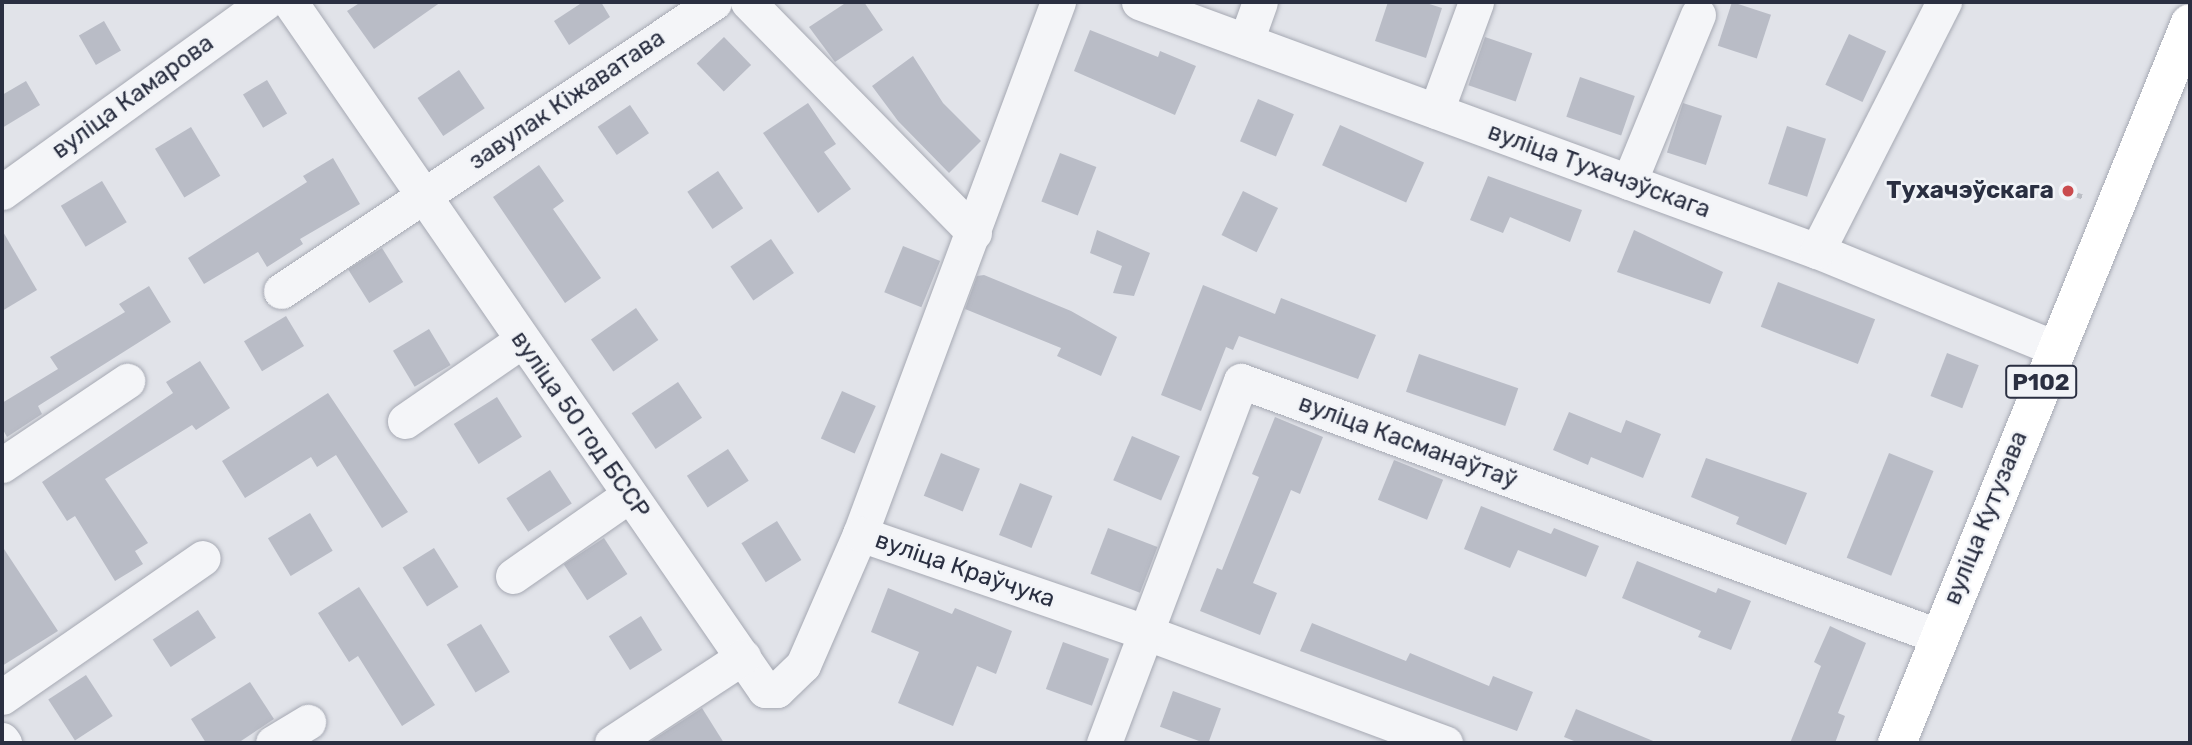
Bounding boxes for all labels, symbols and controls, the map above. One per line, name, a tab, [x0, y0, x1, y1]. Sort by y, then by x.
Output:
street label: завулак Кіжаватава	[464, 24, 670, 176]
street label: вуліца Камарова	[47, 29, 219, 165]
street label: вуліца Тухачэўскага	[1484, 117, 1714, 225]
place label: Тухачэўскага	[1886, 177, 2054, 205]
marker: Тухачэўскага	[2060, 183, 2076, 199]
street label: вуліца 50 год БССР	[505, 326, 655, 524]
road number: Р102	[2004, 362, 2078, 402]
street label: вуліца Касманаўтаў	[1295, 389, 1521, 495]
street label: вуліца Кутузава	[1938, 427, 2034, 609]
street label: вуліца Краўчука	[871, 526, 1059, 614]

